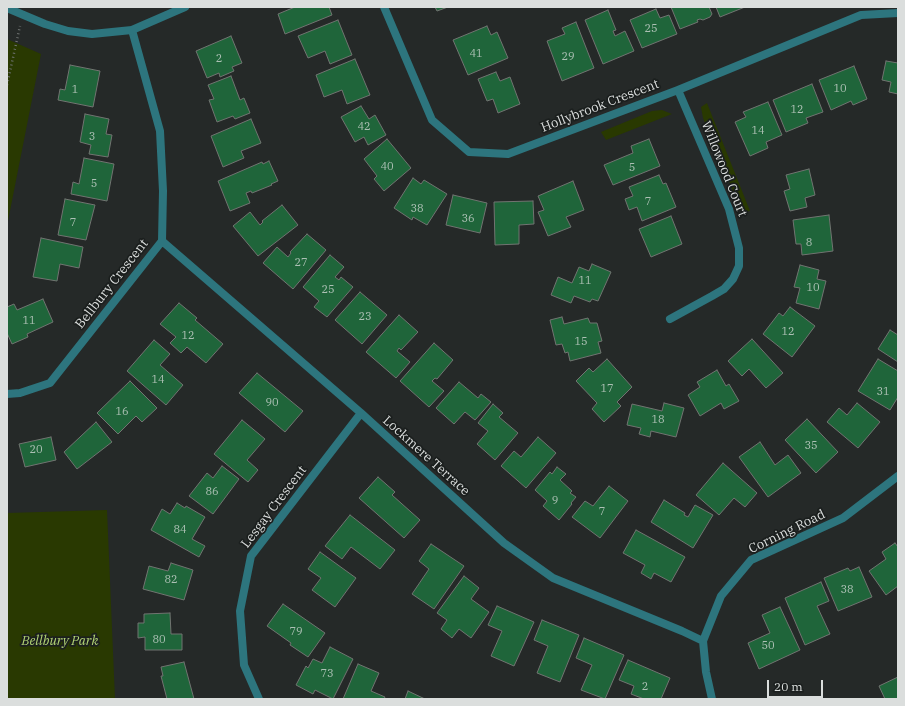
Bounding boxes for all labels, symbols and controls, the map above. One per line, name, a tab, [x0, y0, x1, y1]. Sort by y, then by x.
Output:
house number: 25	[644, 22, 658, 36]
house number: 41	[469, 47, 483, 61]
house number: 29	[561, 50, 575, 64]
house number: 2	[216, 52, 222, 66]
street label: Hollybrook Crescent	[539, 76, 661, 136]
house number: 10	[833, 82, 847, 96]
house number: 1	[72, 83, 78, 97]
house number: 12	[790, 103, 804, 117]
street label: Willowood Court	[698, 119, 750, 219]
house number: 42	[357, 120, 371, 134]
house number: 14	[751, 124, 765, 138]
house number: 3	[89, 130, 95, 144]
house number: 40	[380, 160, 394, 174]
house number: 5	[629, 161, 635, 175]
house number: 5	[91, 177, 97, 191]
house number: 7	[645, 195, 651, 209]
house number: 38	[410, 202, 424, 216]
house number: 36	[461, 212, 475, 226]
house number: 7	[70, 216, 76, 230]
street label: Bellbury Crescent	[72, 236, 152, 332]
house number: 8	[806, 236, 812, 250]
house number: 27	[294, 256, 308, 270]
house number: 11	[578, 274, 592, 288]
house number: 10	[806, 281, 820, 295]
house number: 25	[321, 283, 335, 297]
house number: 23	[358, 310, 372, 324]
house number: 11	[22, 314, 36, 328]
house number: 12	[781, 325, 795, 339]
house number: 12	[181, 329, 195, 343]
house number: 15	[574, 335, 588, 349]
house number: 14	[151, 373, 165, 387]
house number: 17	[600, 382, 614, 396]
house number: 31	[876, 385, 890, 399]
house number: 90	[265, 396, 279, 410]
house number: 16	[115, 405, 129, 419]
street label: Lockmere Terrace	[379, 413, 473, 499]
house number: 18	[651, 413, 665, 427]
house number: 35	[804, 439, 818, 453]
house number: 20	[29, 443, 43, 457]
street label: Lesgay Crescent	[238, 463, 310, 551]
house number: 86	[205, 485, 219, 499]
house number: 9	[552, 494, 558, 508]
house number: 7	[599, 505, 605, 519]
street label: Corning Road	[746, 507, 828, 557]
house number: 84	[173, 523, 187, 537]
house number: 82	[164, 573, 178, 587]
house number: 38	[840, 583, 854, 597]
house number: 79	[289, 625, 303, 639]
park label: Bellbury Park	[22, 633, 98, 649]
house number: 80	[152, 633, 166, 647]
house number: 50	[761, 639, 775, 653]
house number: 73	[320, 667, 334, 681]
scale bar	[769, 672, 825, 698]
text: 20 m	[774, 679, 803, 694]
house number: 2	[642, 680, 648, 694]

